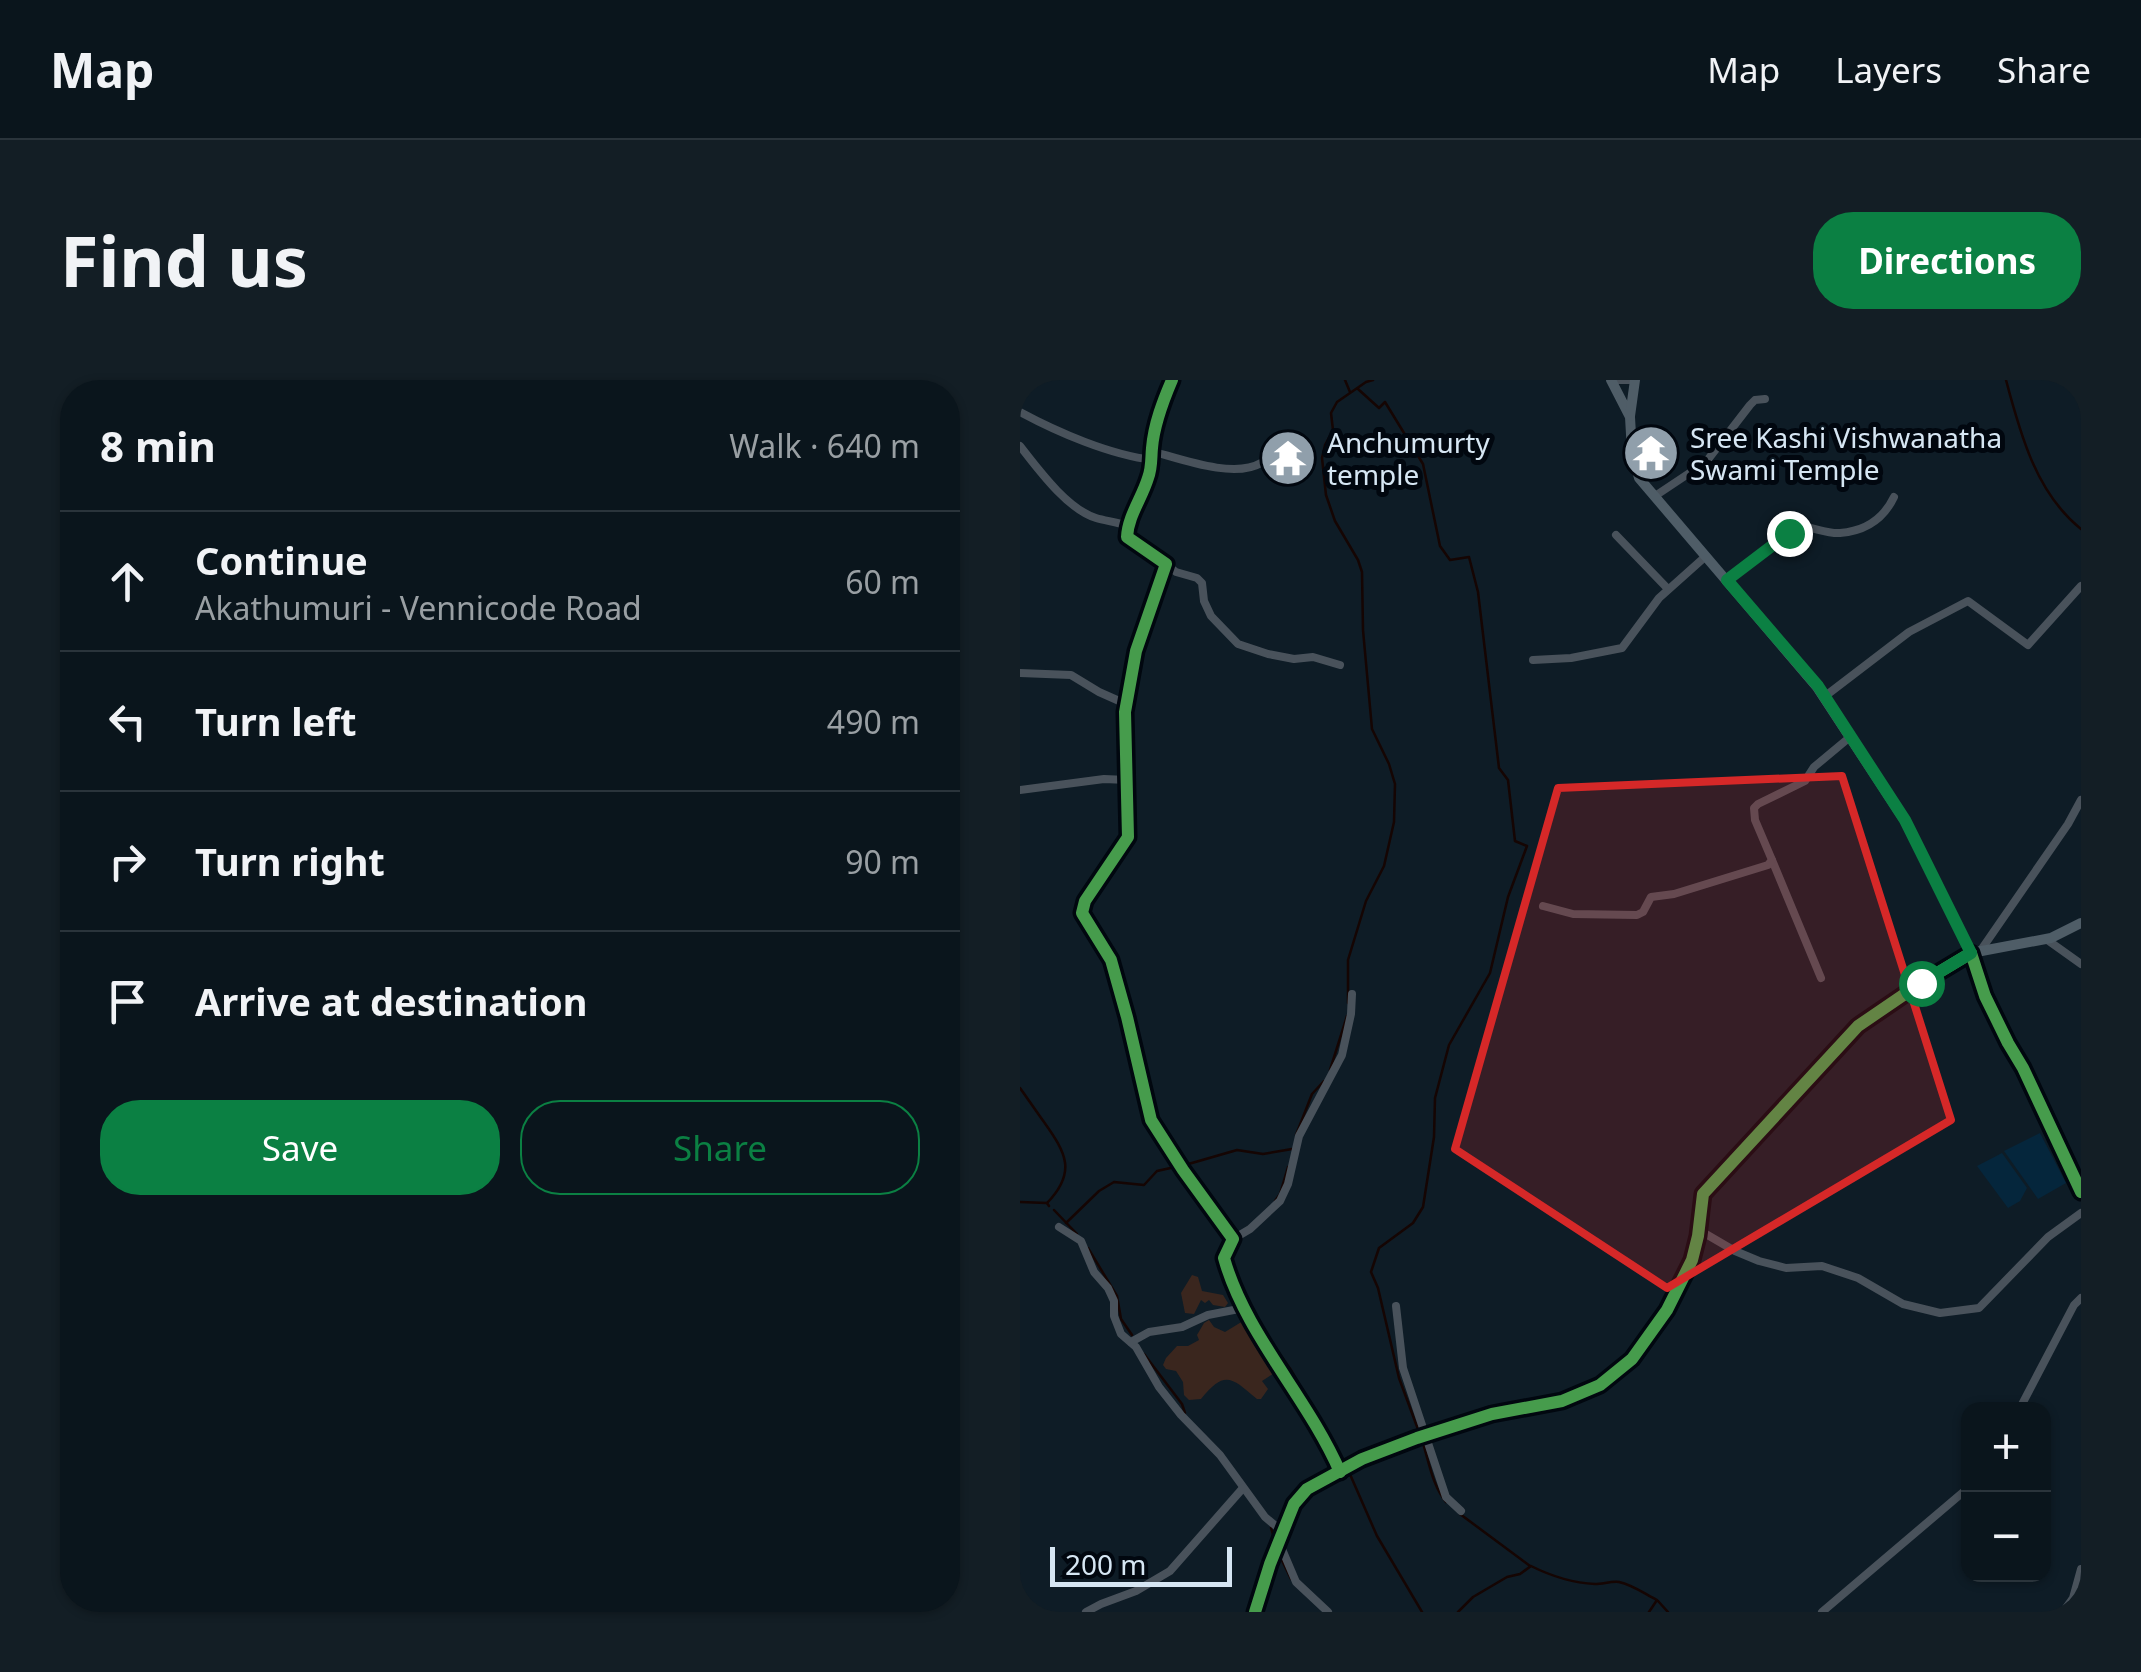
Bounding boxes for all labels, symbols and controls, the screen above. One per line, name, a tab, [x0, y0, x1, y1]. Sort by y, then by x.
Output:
text: Map	[50, 37, 154, 102]
text: Map	[1707, 46, 1780, 93]
text: Layers	[1835, 46, 1942, 93]
text: Share	[1997, 46, 2091, 93]
text: Find us	[60, 212, 308, 308]
button: Directions	[1813, 212, 2081, 309]
text: 8 min	[100, 417, 216, 474]
place label: Sree Kashi Vishwanatha Swami Temple	[1690, 418, 2002, 488]
place label: Anchumurty temple	[1327, 423, 1490, 493]
temple icon: Sree Kashi Vishwanatha Swami Temple	[1621, 423, 1681, 483]
text: Walk · 640 m	[729, 424, 920, 467]
temple icon: Anchumurty temple	[1258, 428, 1318, 488]
route end	[1767, 511, 1813, 557]
text: Continue	[195, 534, 368, 586]
icon: ahead	[100, 554, 155, 609]
text: 60 m	[845, 560, 920, 603]
text: Akathumuri - Vennicode Road	[195, 586, 642, 629]
icon: left	[100, 694, 155, 749]
text: Turn left	[195, 695, 357, 747]
text: 490 m	[827, 700, 920, 743]
icon: right	[100, 834, 155, 889]
text: Turn right	[195, 835, 385, 887]
text: 90 m	[845, 840, 920, 883]
route start	[1899, 961, 1945, 1007]
icon: arrive	[100, 974, 155, 1029]
text: Arrive at destination	[195, 975, 587, 1027]
button: Save	[100, 1100, 500, 1195]
button: Share	[520, 1100, 920, 1195]
map controls	[1961, 1402, 2051, 1582]
button: +	[1961, 1402, 2051, 1492]
button: −	[1961, 1492, 2051, 1582]
scale bar	[1050, 1542, 1232, 1586]
text: 200 m	[1065, 1545, 1147, 1583]

